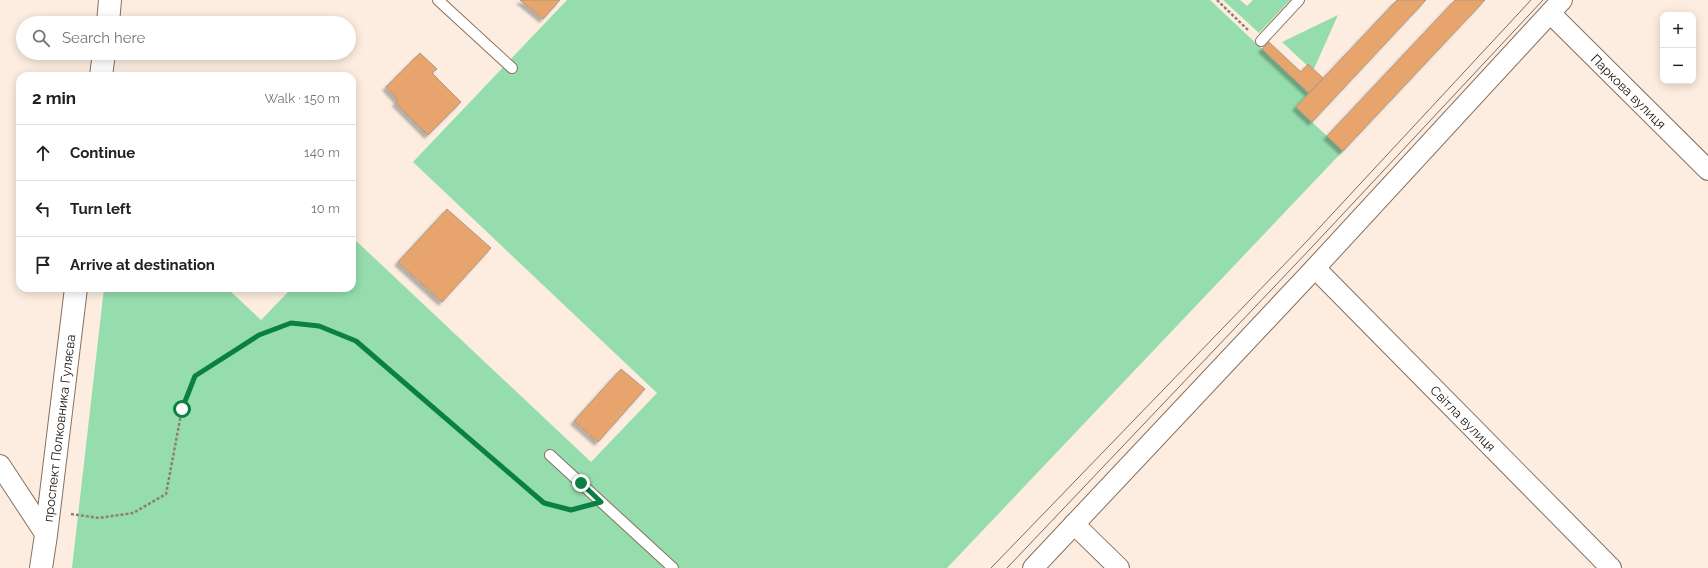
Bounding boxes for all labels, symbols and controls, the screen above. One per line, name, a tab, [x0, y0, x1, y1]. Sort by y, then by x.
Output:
map controls	[1660, 12, 1696, 84]
button: +	[1660, 12, 1696, 48]
search box	[16, 16, 356, 60]
icon: search	[30, 27, 52, 49]
text: Search here	[62, 29, 145, 47]
button: −	[1660, 48, 1696, 84]
street label: Паркова вулиця	[1588, 51, 1669, 132]
text: 2 min	[32, 88, 76, 108]
text: Walk · 150 m	[265, 91, 340, 106]
icon: ahead	[32, 142, 54, 164]
text: Continue	[70, 144, 135, 162]
text: 140 m	[304, 145, 340, 160]
icon: left	[32, 198, 54, 220]
text: Turn left	[70, 200, 131, 218]
text: 10 m	[311, 201, 340, 216]
icon: arrive	[32, 254, 54, 276]
text: Arrive at destination	[70, 256, 215, 274]
street label: проспект Полковника Гуляєва	[41, 334, 78, 523]
street label: Світла вулиця	[1427, 383, 1498, 454]
route start	[173, 400, 191, 418]
route end	[572, 474, 590, 492]

